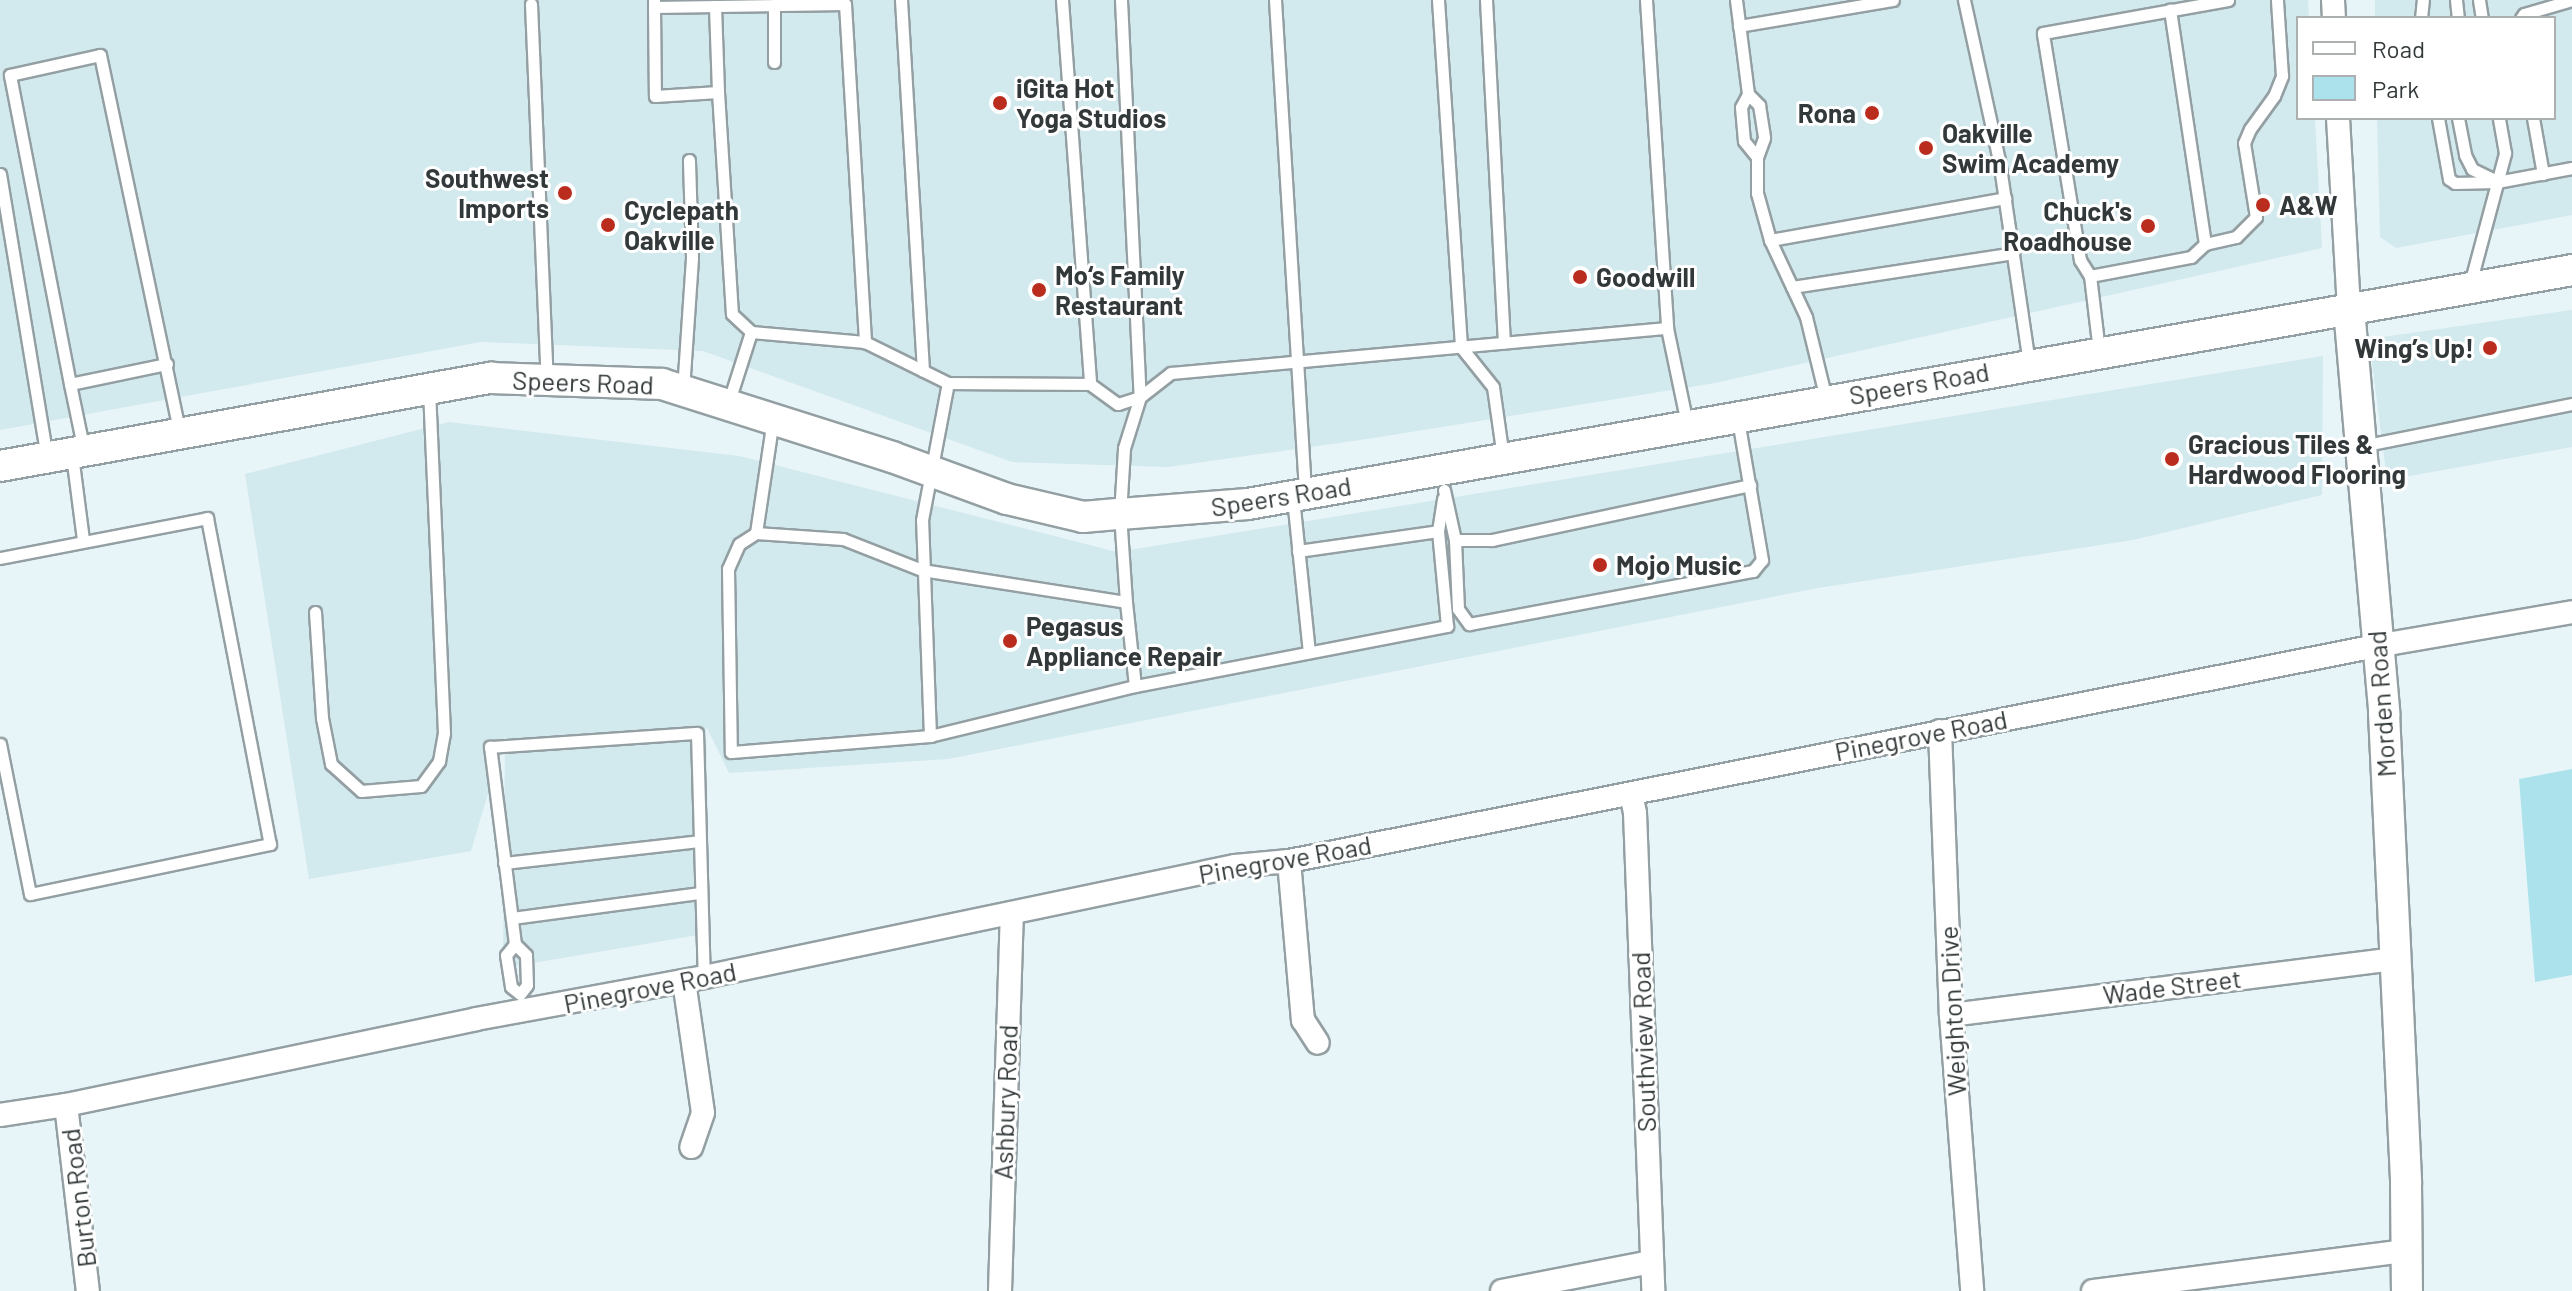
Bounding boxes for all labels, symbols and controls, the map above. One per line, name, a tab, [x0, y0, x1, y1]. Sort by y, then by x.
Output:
legend	[2296, 16, 2556, 120]
text: Road	[2372, 34, 2425, 63]
place label: iGita Hot Yoga Studios	[1016, 72, 1166, 134]
text: Park	[2372, 74, 2419, 103]
marker: iGita Hot Yoga Studios	[991, 94, 1009, 112]
place label: Rona	[1798, 97, 1856, 129]
marker: Rona	[1863, 104, 1881, 122]
place label: Oakville Swim Academy	[1942, 117, 2119, 178]
marker: Oakville Swim Academy	[1917, 139, 1935, 157]
place label: Southwest Imports	[425, 162, 549, 224]
marker: Southwest Imports	[556, 184, 574, 202]
place label: A&W	[2279, 189, 2338, 221]
place label: Cyclepath Oakville	[624, 194, 739, 256]
place label: Chuck's Roadhouse	[2003, 195, 2132, 256]
marker: A&W	[2254, 196, 2272, 214]
marker: Cyclepath Oakville	[599, 216, 617, 234]
marker: Chuck's Roadhouse	[2139, 217, 2157, 235]
place label: Mo‘s Family Restaurant	[1055, 259, 1185, 320]
place label: Goodwill	[1596, 261, 1695, 293]
marker: Goodwill	[1571, 268, 1589, 286]
marker: Mo‘s Family Restaurant	[1030, 281, 1048, 299]
place label: Wing’s Up!	[2354, 332, 2474, 364]
marker: Wing’s Up!	[2481, 339, 2499, 357]
street label: Speers Road	[1847, 355, 1991, 411]
street label: Speers Road	[512, 364, 654, 400]
place label: Gracious Tiles & Hardwood Flooring	[2188, 428, 2406, 490]
marker: Gracious Tiles & Hardwood Flooring	[2163, 450, 2181, 468]
street label: Speers Road	[1209, 470, 1353, 522]
place label: Mojo Music	[1616, 549, 1742, 581]
marker: Mojo Music	[1591, 556, 1609, 574]
place label: Pegasus Appliance Repair	[1026, 610, 1222, 672]
street label: Morden Road	[2360, 630, 2402, 778]
marker: Pegasus Appliance Repair	[1001, 632, 1019, 650]
street label: Pinegrove Road	[1832, 703, 2010, 767]
street label: Pinegrove Road	[1196, 828, 1374, 890]
street label: Weighton Drive	[1932, 925, 1972, 1097]
street label: Southview Road	[1624, 951, 1662, 1133]
street label: Pinegrove Road	[561, 955, 739, 1019]
street label: Wade Street	[2101, 962, 2243, 1010]
street label: Ashbury Road	[987, 1024, 1023, 1180]
street label: Burton Road	[54, 1127, 102, 1269]

